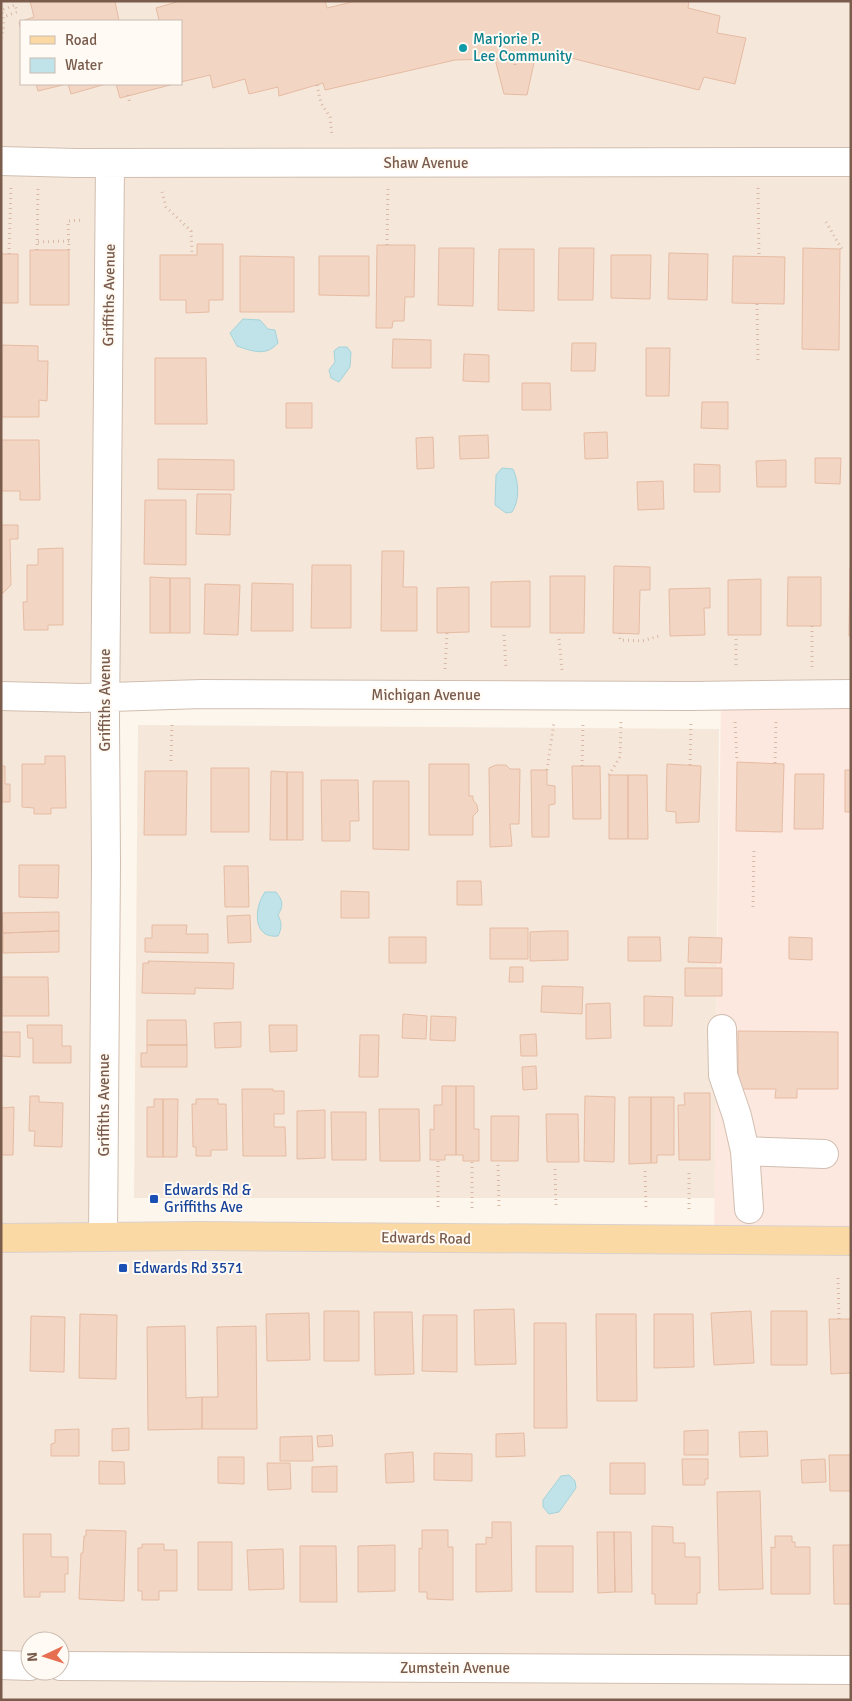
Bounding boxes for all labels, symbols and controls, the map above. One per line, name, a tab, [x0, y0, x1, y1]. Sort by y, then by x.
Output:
legend	[20, 20, 182, 85]
place label: Marjorie P. Lee Community	[473, 30, 572, 65]
text: Road	[65, 31, 97, 49]
marker: Marjorie P. Lee Community	[457, 42, 469, 54]
text: Water	[65, 56, 103, 74]
street label: Shaw Avenue	[384, 154, 469, 172]
street label: Griffiths Avenue	[99, 243, 119, 347]
street label: Griffiths Avenue	[96, 649, 114, 751]
street label: Michigan Avenue	[371, 686, 481, 704]
street label: Griffiths Avenue	[95, 1054, 113, 1156]
place label: Edwards Rd & Griffiths Ave	[164, 1181, 252, 1216]
marker: Edwards Rd & Griffiths Ave	[148, 1193, 160, 1205]
street label: Edwards Road	[381, 1228, 471, 1248]
place label: Edwards Rd 3571	[133, 1259, 243, 1277]
marker: Edwards Rd 3571	[117, 1262, 129, 1274]
north arrow	[20, 1631, 70, 1681]
text: N	[24, 1651, 41, 1662]
street label: Zumstein Avenue	[400, 1659, 510, 1677]

